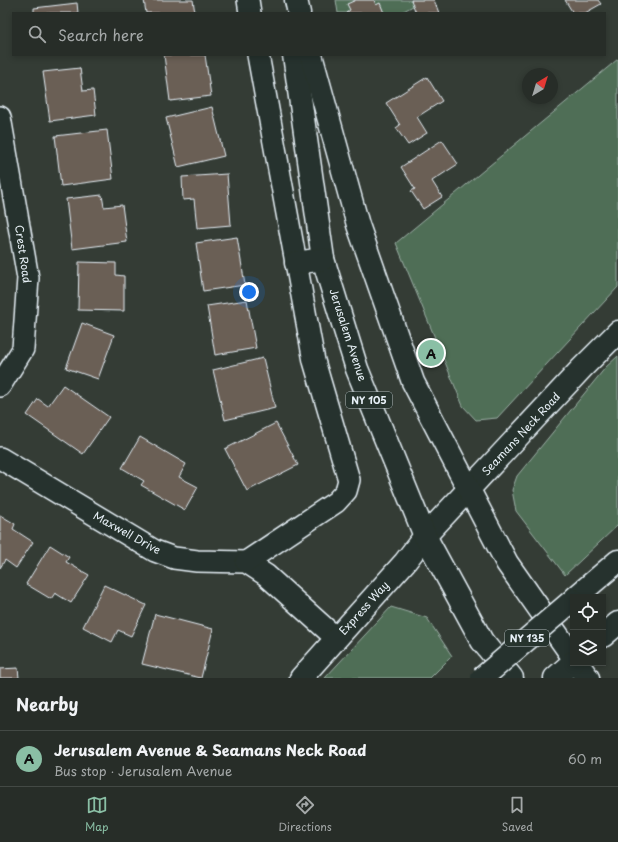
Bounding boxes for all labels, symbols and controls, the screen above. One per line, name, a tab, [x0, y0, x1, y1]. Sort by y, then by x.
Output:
search box	[12, 12, 606, 56]
icon: search	[26, 23, 48, 45]
text: Search here	[58, 23, 144, 46]
north arrow	[522, 68, 558, 104]
street label: Crest Road	[11, 224, 36, 284]
your location	[239, 282, 259, 302]
street label: Jerusalem Avenue	[325, 286, 371, 383]
pin: A	[418, 338, 444, 368]
street label: Seamans Neck Road	[477, 388, 564, 479]
road number: NY 105	[346, 392, 392, 408]
street label: Maxwell Drive	[90, 507, 164, 558]
street label: Express Way	[335, 577, 393, 638]
map controls	[570, 594, 606, 666]
button: locate	[570, 594, 606, 630]
road number: NY 135	[505, 630, 549, 646]
button: layers	[570, 630, 606, 666]
text: Nearby	[16, 691, 78, 717]
text: Jerusalem Avenue & Seamans Neck Road	[54, 738, 367, 761]
text: A	[24, 749, 34, 768]
text: 60 m	[568, 749, 602, 768]
text: Bus stop · Jerusalem Avenue	[54, 761, 232, 780]
tab: Map	[85, 794, 108, 835]
tab: Directions	[278, 794, 332, 835]
tab: Saved	[502, 794, 533, 835]

